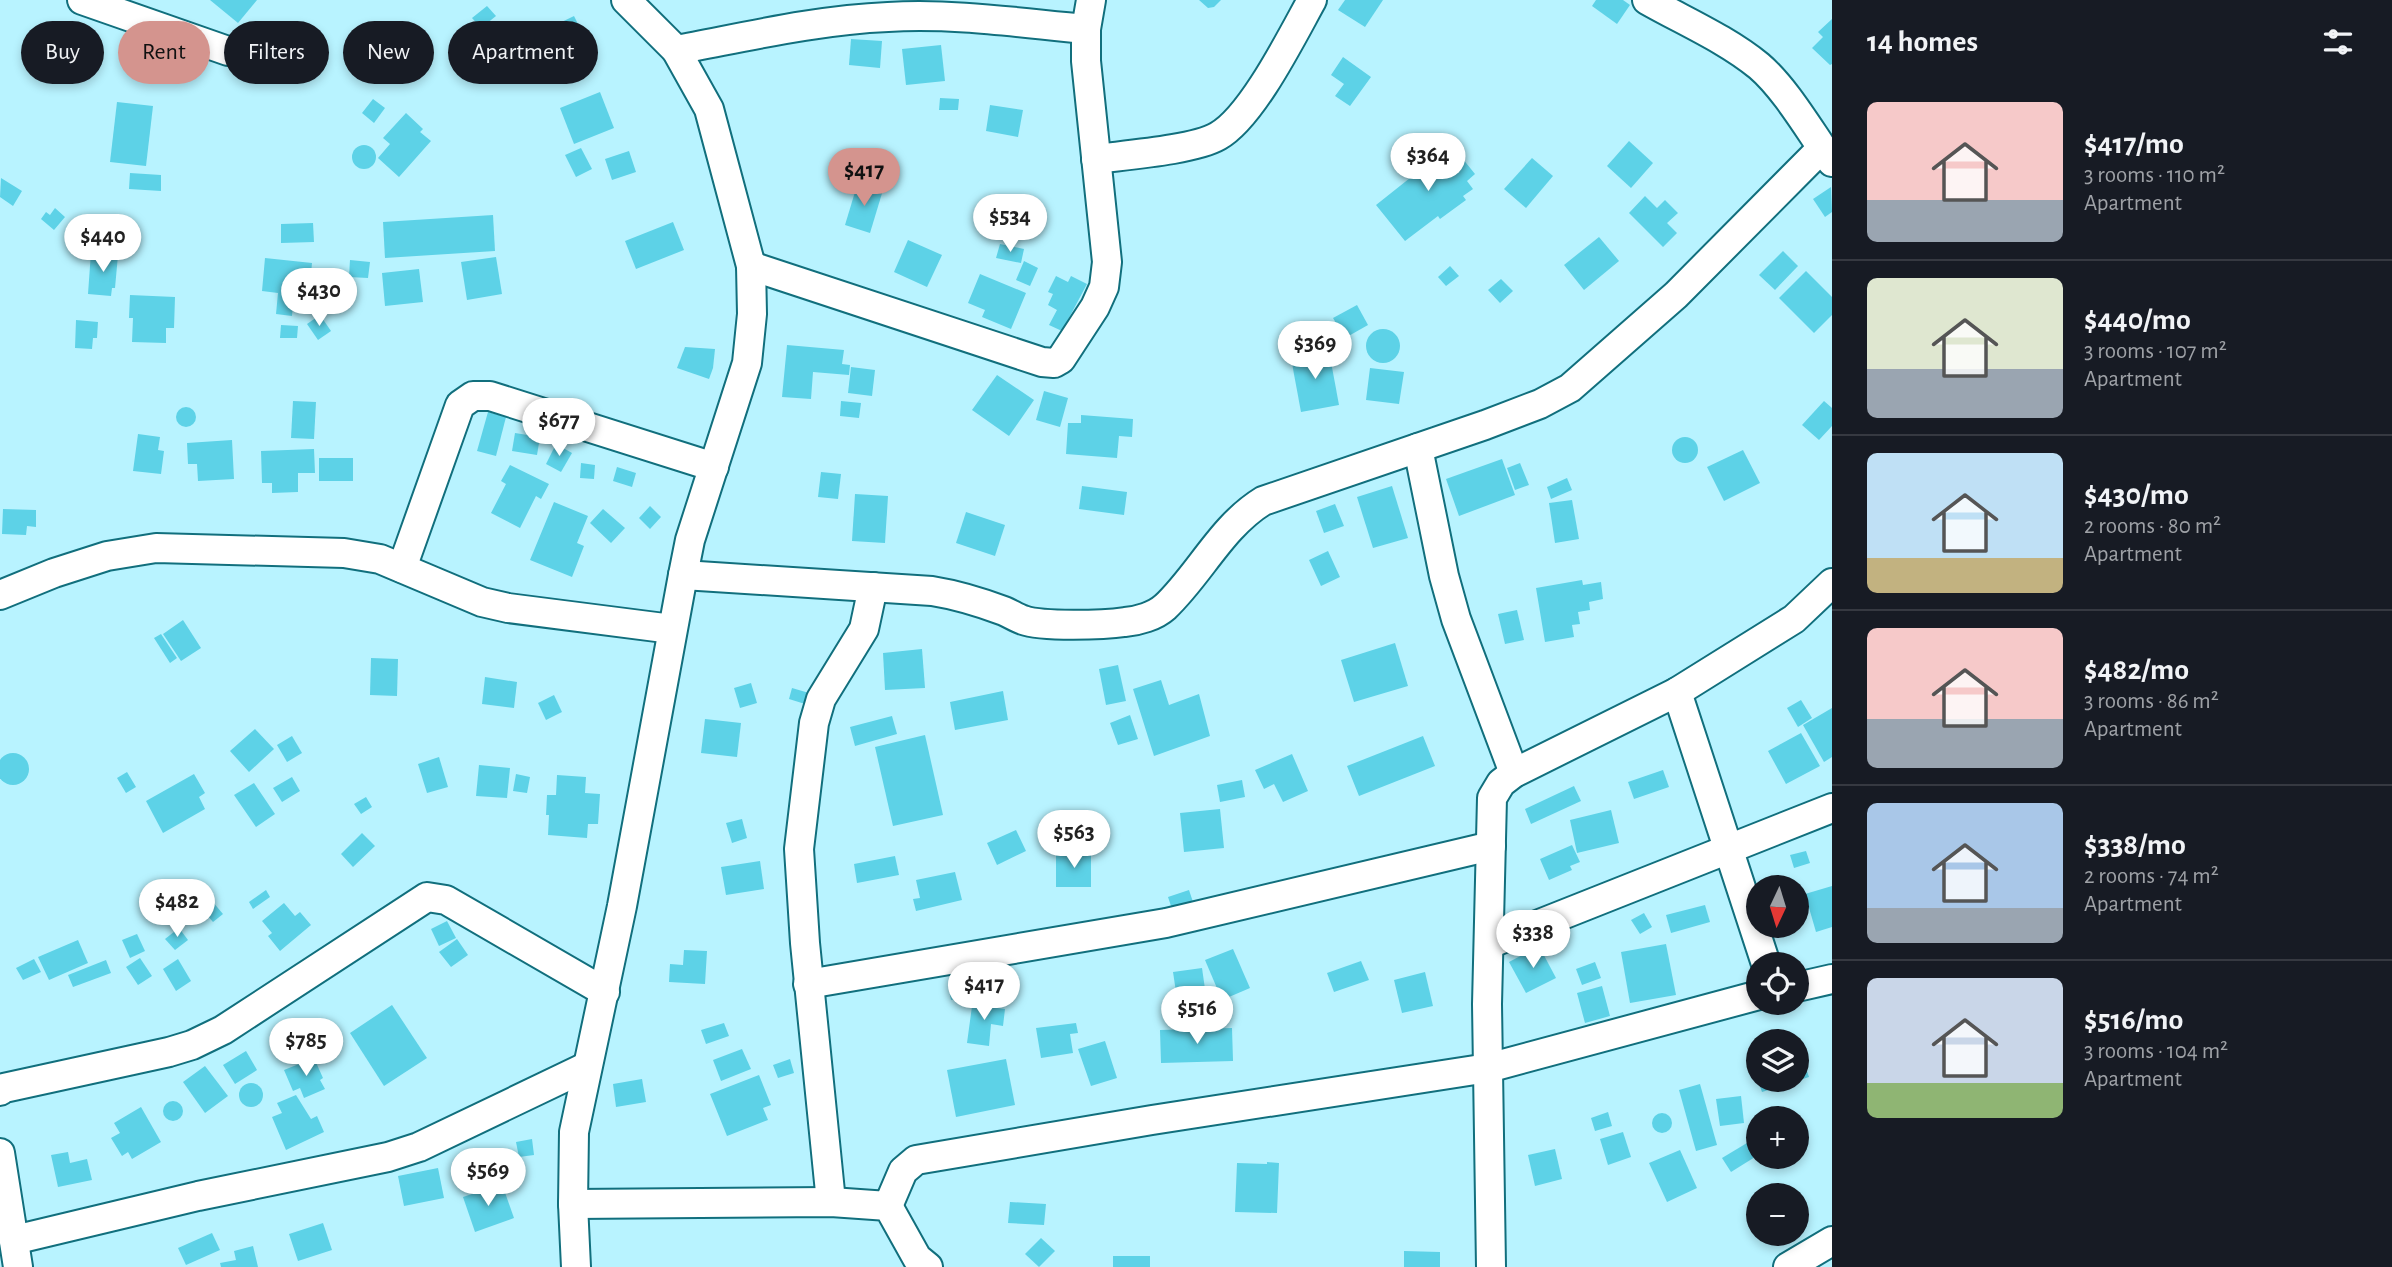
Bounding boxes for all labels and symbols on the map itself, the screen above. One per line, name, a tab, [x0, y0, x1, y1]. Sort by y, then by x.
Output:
pin: $364	[1387, 134, 1469, 193]
pin: $417	[823, 148, 905, 208]
pin: $534	[969, 194, 1051, 254]
pin: $440	[62, 215, 144, 274]
pin: $430	[278, 268, 360, 328]
pin: $369	[1274, 322, 1356, 381]
pin: $677	[518, 398, 600, 458]
pin: $563	[1033, 810, 1115, 870]
north arrow	[1746, 875, 1810, 938]
pin: $482	[136, 880, 218, 939]
pin: $338	[1492, 911, 1574, 970]
pin: $417	[943, 962, 1025, 1022]
pin: $516	[1156, 986, 1238, 1046]
pin: $785	[265, 1018, 347, 1078]
pin: $569	[447, 1148, 529, 1208]

